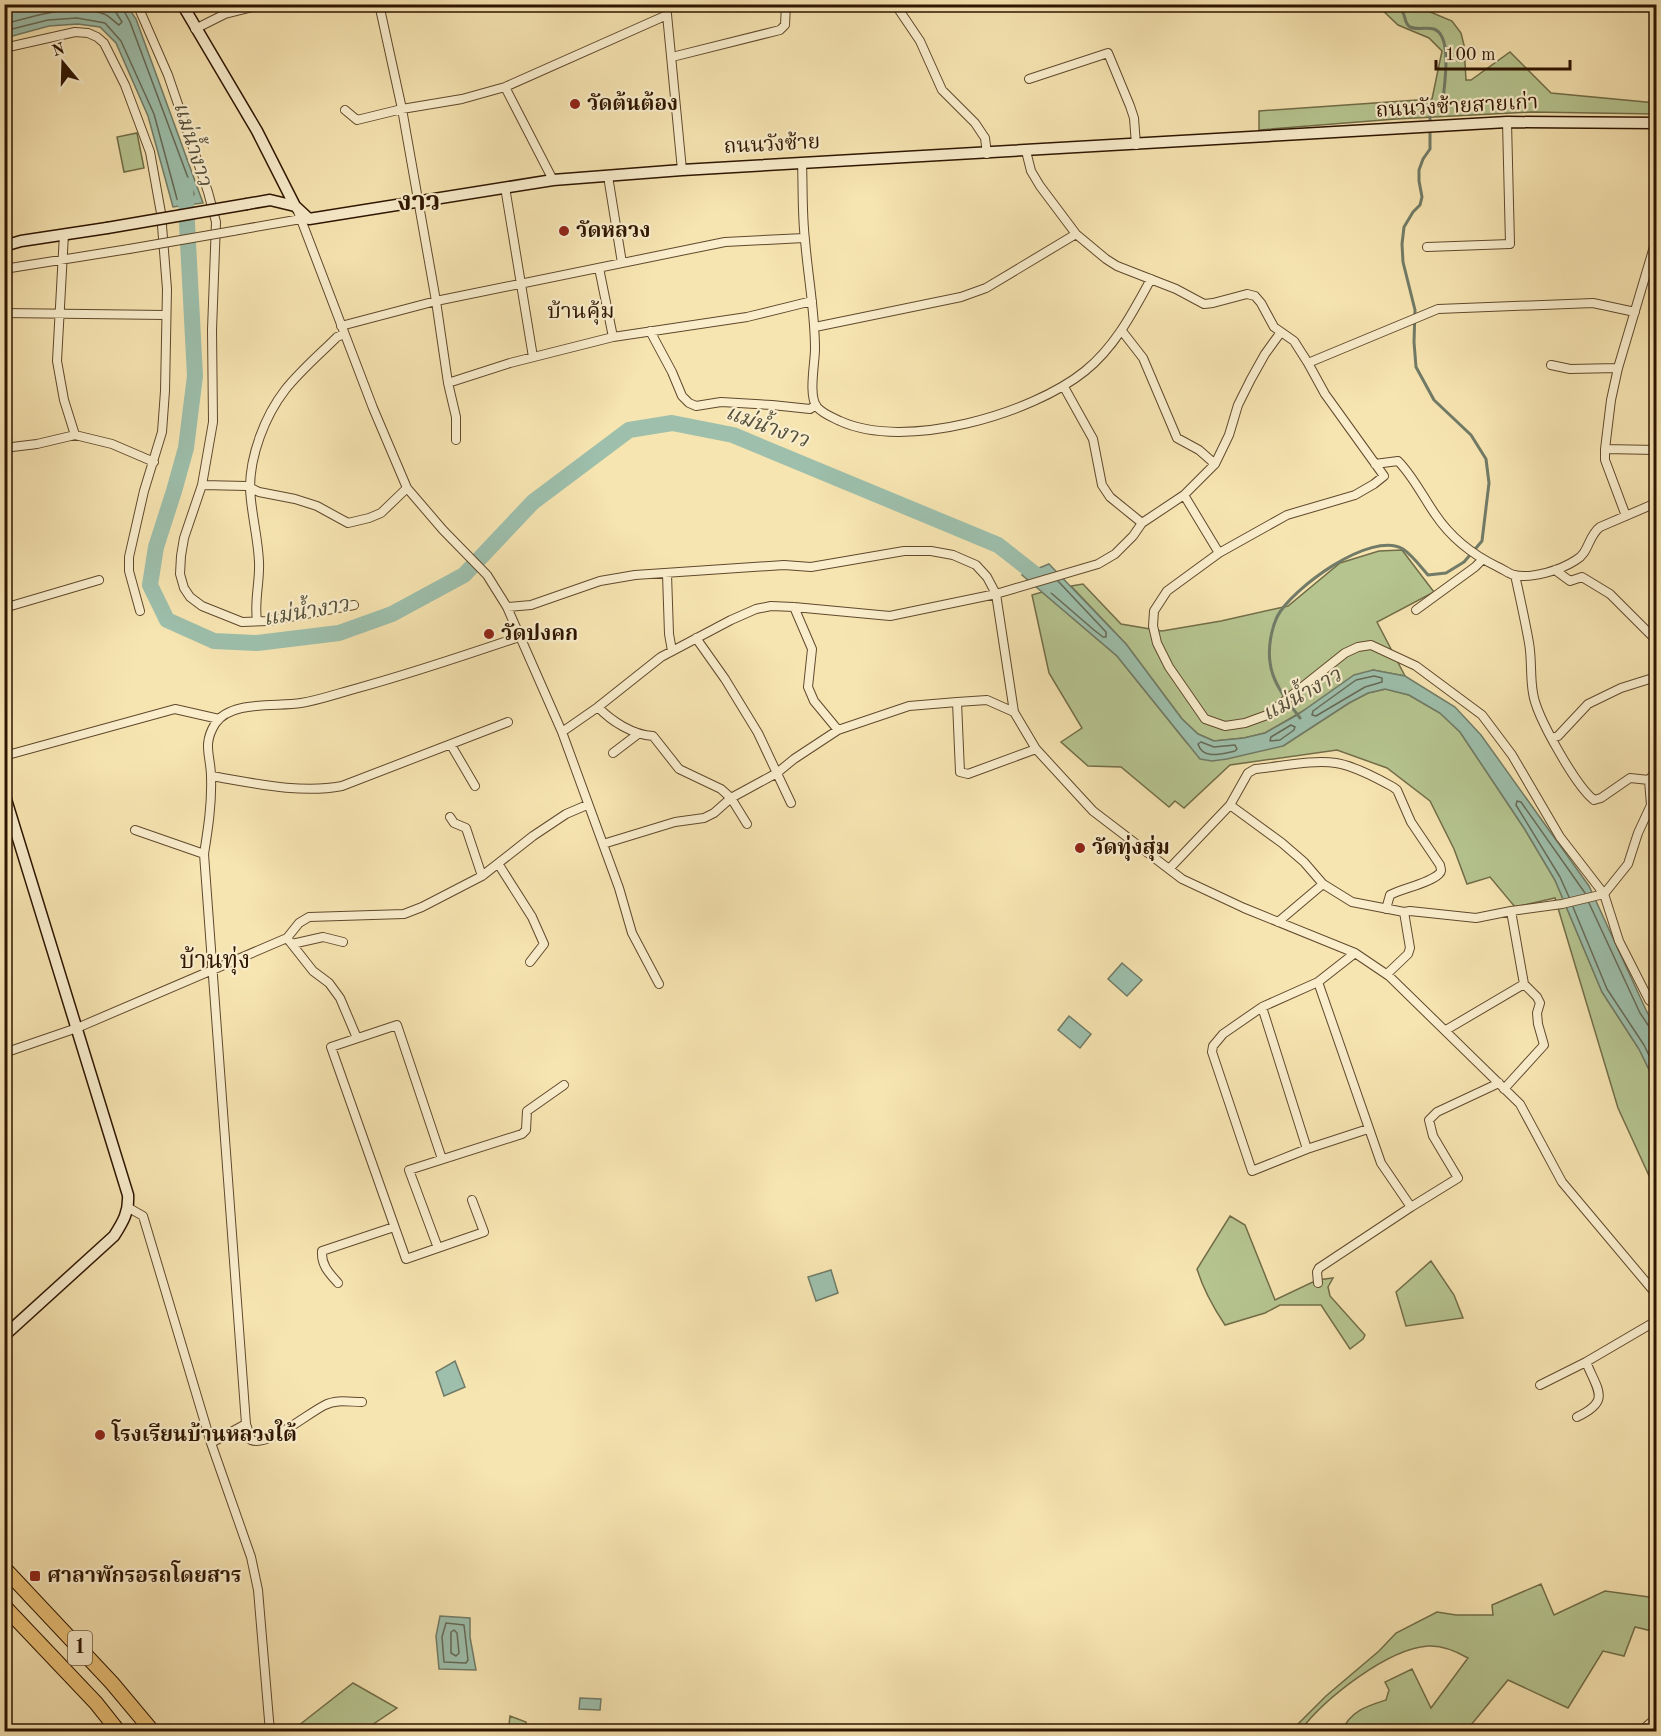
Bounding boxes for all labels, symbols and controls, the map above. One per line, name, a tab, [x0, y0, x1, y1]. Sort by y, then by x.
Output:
north arrow	[33, 33, 93, 93]
scale bar	[1436, 33, 1570, 71]
text: N	[50, 41, 68, 60]
text: 100 m	[1445, 46, 1496, 64]
street label: ถนนวังซ้ายสายเก่า	[1375, 89, 1539, 122]
place label: วัดต้นต้อง	[587, 91, 678, 115]
water label: แม่น้ำงาว	[169, 97, 222, 189]
marker: วัดต้นต้อง	[568, 97, 582, 111]
street label: ถนนวังซ้าย	[723, 130, 821, 158]
district label: งาว	[398, 189, 440, 216]
place label: วัดหลวง	[576, 220, 650, 242]
marker: วัดหลวง	[557, 224, 571, 238]
district label: บ้านคุ้ม	[547, 300, 615, 325]
water label: แม่น้ำงาว	[723, 395, 814, 452]
water label: แม่น้ำงาว	[260, 587, 351, 630]
place label: วัดปงคก	[501, 623, 578, 645]
marker: วัดปงคก	[482, 627, 496, 641]
water label: แม่น้ำงาว	[1255, 658, 1346, 726]
place label: วัดทุ่งสุ่ม	[1092, 835, 1170, 861]
marker: วัดทุ่งสุ่ม	[1073, 841, 1087, 855]
district label: บ้านทุ่ง	[180, 946, 250, 975]
place label: โรงเรียนบ้านหลวงใต้	[111, 1419, 297, 1446]
marker: โรงเรียนบ้านหลวงใต้	[93, 1428, 107, 1442]
place label: ศาลาพักรอรถโดยสาร	[47, 1560, 242, 1587]
marker: ศาลาพักรอรถโดยสาร	[28, 1569, 42, 1583]
road number: 1	[68, 1631, 92, 1665]

